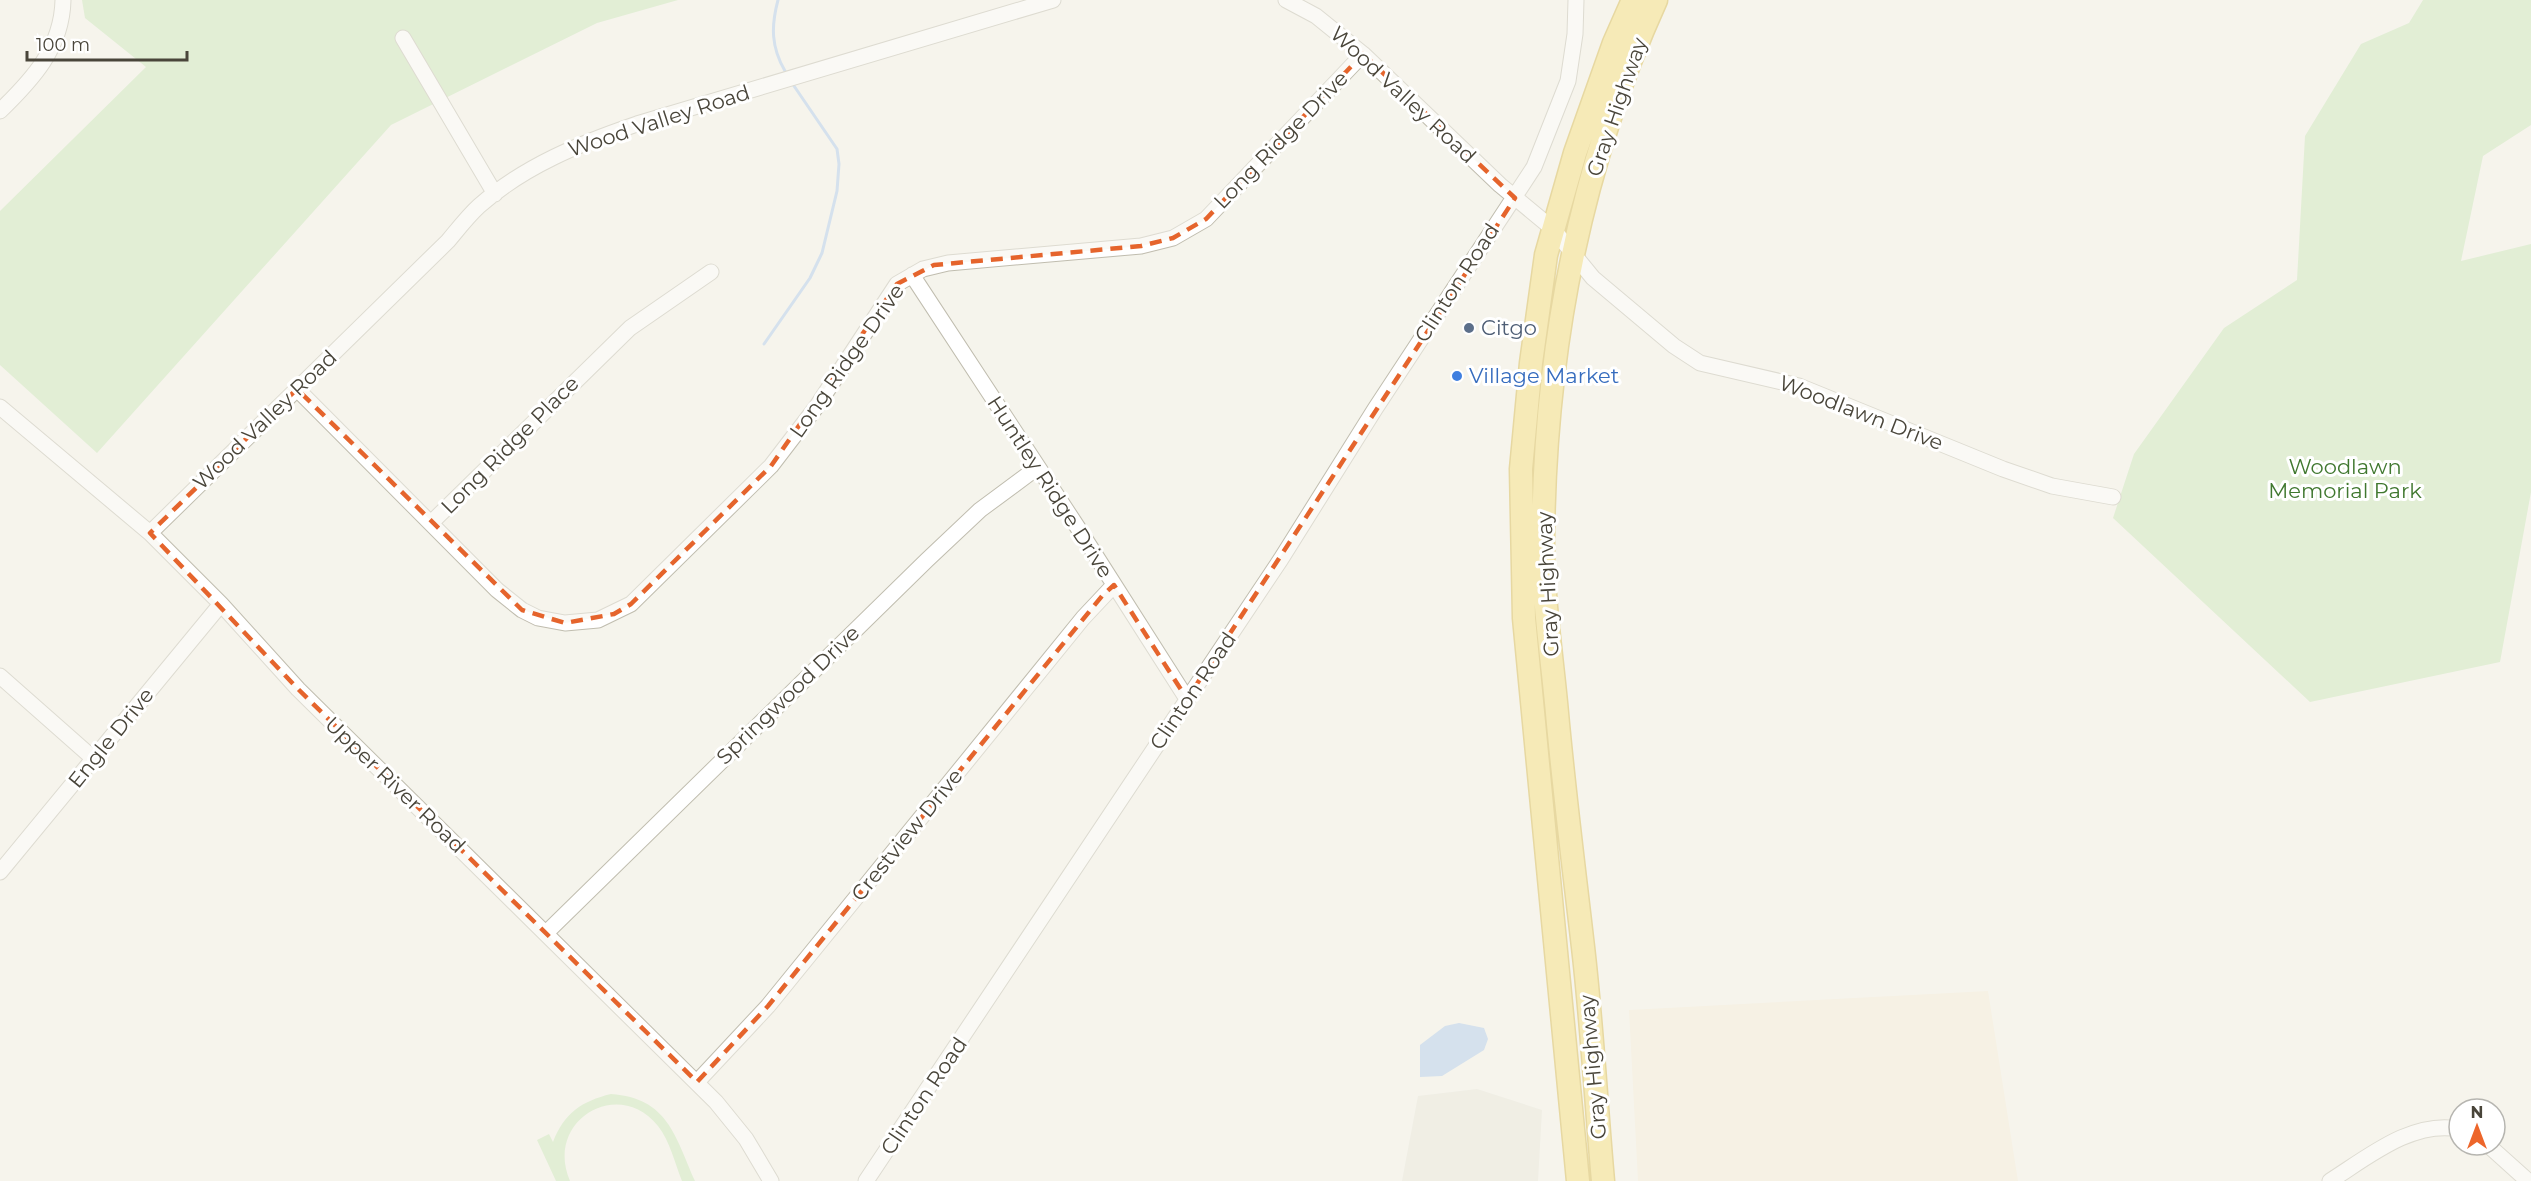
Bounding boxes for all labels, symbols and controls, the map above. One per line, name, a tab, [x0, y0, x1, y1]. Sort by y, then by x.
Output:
street label: Wood Valley Road	[1325, 21, 1481, 168]
scale bar	[27, 24, 188, 62]
text: 100 m	[36, 34, 90, 56]
street label: Gray Highway	[1581, 34, 1652, 180]
street label: Long Ridge Drive	[1208, 65, 1353, 214]
street label: Wood Valley Road	[565, 79, 753, 162]
street label: Clinton Road	[1409, 219, 1504, 347]
street label: Long Ridge Drive	[784, 279, 909, 442]
place label: Citgo	[1481, 315, 1537, 340]
marker: Citgo	[1462, 321, 1476, 335]
street label: Wood Valley Road	[188, 345, 342, 495]
place label: Village Market	[1469, 363, 1619, 388]
marker: Village Market	[1450, 369, 1464, 383]
street label: Woodlawn Drive	[1776, 370, 1947, 455]
street label: Long Ridge Place	[436, 371, 584, 519]
street label: Huntley Ridge Drive	[982, 391, 1119, 582]
park label: Woodlawn Memorial Park	[2268, 454, 2422, 503]
street label: Gray Highway	[1531, 510, 1564, 657]
street label: Springwood Drive	[711, 620, 864, 769]
street label: Clinton Road	[1144, 627, 1241, 754]
street label: Engle Drive	[63, 683, 159, 793]
street label: Upper River Road	[320, 711, 471, 858]
street label: Crestview Drive	[846, 764, 968, 906]
street label: Gray Highway	[1574, 993, 1611, 1140]
street label: Clinton Road	[875, 1032, 972, 1159]
north arrow	[2447, 1097, 2507, 1157]
text: N	[2471, 1103, 2483, 1122]

